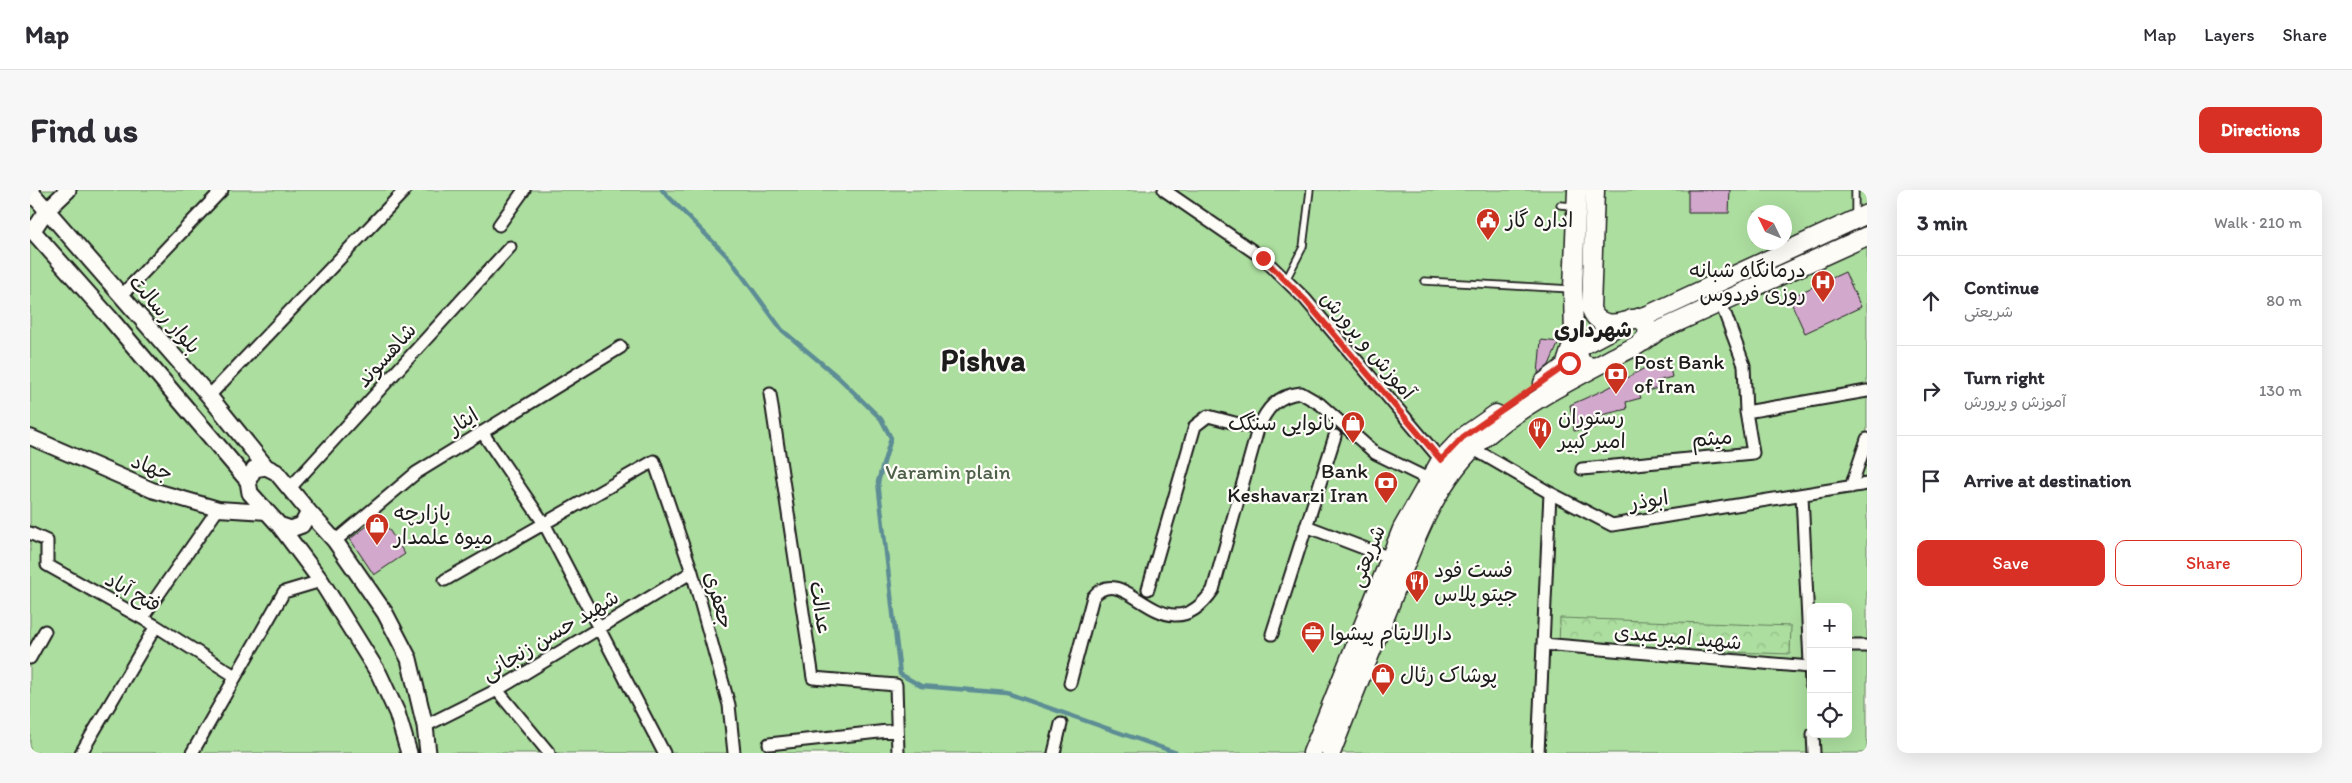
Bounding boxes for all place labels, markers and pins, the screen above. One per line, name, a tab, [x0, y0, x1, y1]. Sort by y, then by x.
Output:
public building icon: اداره گاز	[1475, 207, 1501, 241]
place label: اداره گاز	[1504, 207, 1573, 232]
place label: درمانگاه شبانه روزی فردوس	[1689, 257, 1806, 306]
hospital icon: درمانگاه شبانه روزی فردوس	[1810, 269, 1836, 303]
place label: Post Bank of Iran	[1634, 349, 1725, 398]
bank icon: Post Bank of Iran	[1603, 361, 1629, 395]
place label: رستوران امیر کبیر	[1556, 404, 1626, 454]
place label: نانوایی سنگک	[1228, 410, 1336, 437]
shop icon: نانوایی سنگک	[1340, 410, 1366, 444]
restaurant icon: رستوران امیر کبیر	[1527, 416, 1553, 450]
place label: Bank Keshavarzi Iran	[1227, 458, 1368, 507]
bank icon: Bank Keshavarzi Iran	[1373, 470, 1399, 504]
place label: بازارچه میوه علمدار	[392, 500, 493, 550]
shop icon: بازارچه میوه علمدار	[364, 512, 390, 546]
place label: فست فود جیتو پلاس	[1434, 557, 1518, 607]
restaurant icon: فست فود جیتو پلاس	[1404, 569, 1430, 603]
office icon: دارالایتام پیشوا	[1300, 620, 1326, 654]
place label: دارالایتام پیشوا	[1330, 620, 1452, 649]
shop icon: پوشاک رئال	[1370, 662, 1396, 696]
place label: پوشاک رئال	[1400, 662, 1497, 688]

